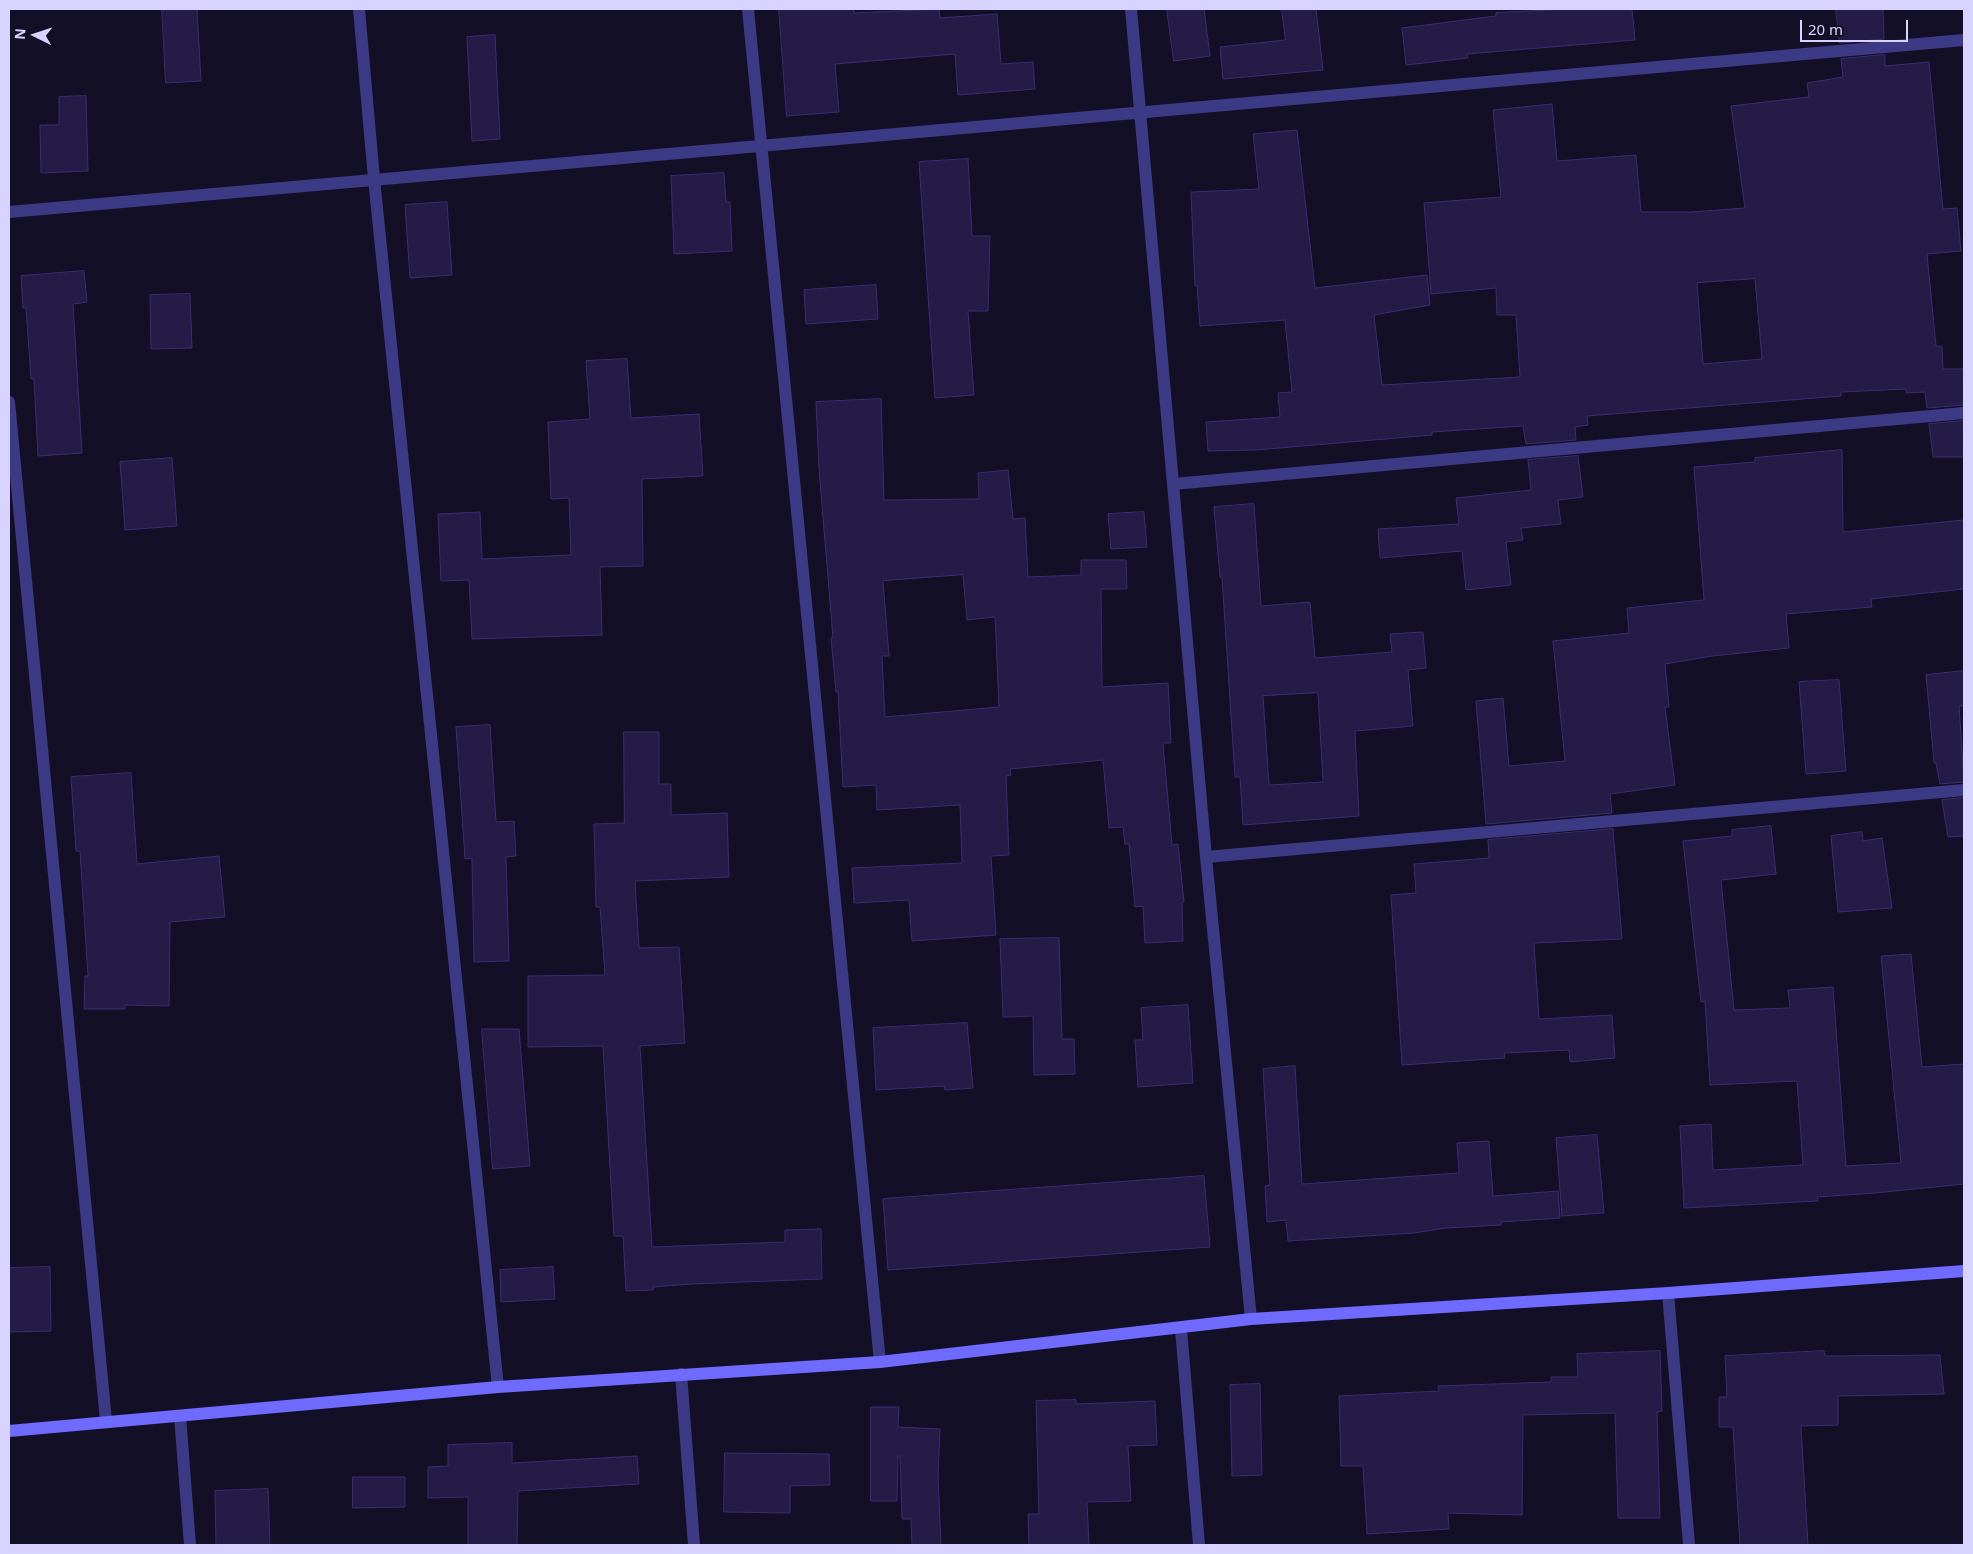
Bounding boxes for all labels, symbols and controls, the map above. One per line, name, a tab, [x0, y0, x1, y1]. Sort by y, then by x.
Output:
north arrow	[10, 10, 60, 60]
scale bar	[1803, 10, 1910, 42]
text: 20 m	[1808, 19, 1843, 39]
text: N	[10, 28, 29, 40]

